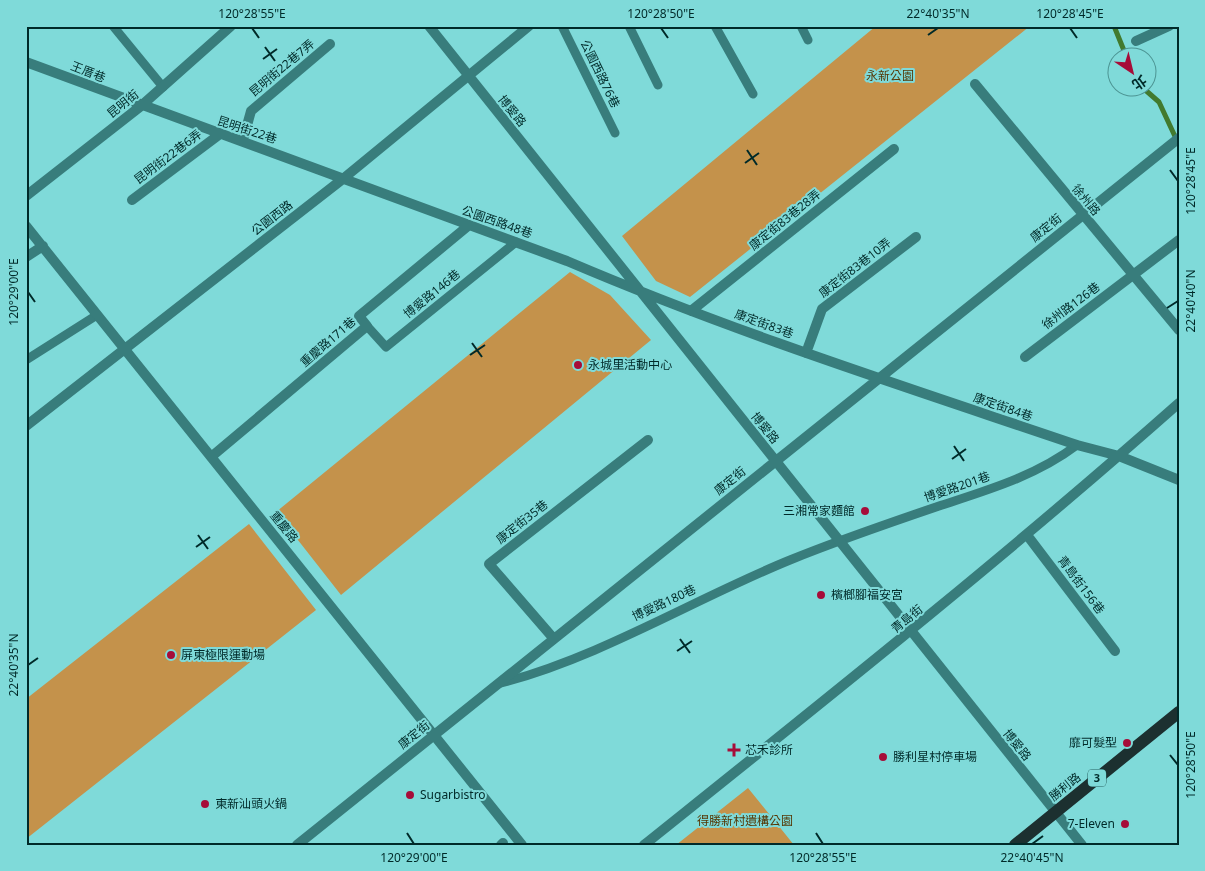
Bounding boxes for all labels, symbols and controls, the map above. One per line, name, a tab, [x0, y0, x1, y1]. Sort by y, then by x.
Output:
text: 120°28'55"E	[218, 5, 286, 22]
text: 120°28'50"E	[627, 5, 695, 22]
text: 22°40'35"N	[906, 5, 970, 22]
text: 120°28'45"E	[1036, 5, 1104, 22]
street label: 昆明街22巷7弄	[245, 35, 318, 100]
street label: 公園西路76巷	[577, 37, 624, 111]
north arrow	[1108, 48, 1158, 98]
street label: 王厝巷	[68, 57, 108, 86]
park label: 永新公園	[866, 67, 914, 84]
text: 北	[1129, 71, 1151, 95]
street label: 昆明街	[103, 86, 142, 122]
street label: 博愛路	[494, 91, 530, 130]
street label: 昆明街22巷	[215, 112, 279, 147]
street label: 昆明街22巷6弄	[130, 126, 205, 188]
text: 120°28'45"E	[1182, 147, 1199, 215]
street label: 徐州路	[1068, 180, 1104, 219]
street label: 康定街83巷28弄	[745, 185, 824, 254]
street label: 公園西路	[248, 196, 296, 239]
street label: 公園西路48巷	[460, 201, 535, 242]
street label: 康定街	[1026, 210, 1065, 246]
street label: 康定街83巷10弄	[815, 234, 894, 301]
text: 120°29'00"E	[5, 258, 22, 326]
street label: 博愛路146巷	[400, 265, 464, 322]
text: 22°40'40"N	[1182, 269, 1199, 333]
street label: 徐州路126巷	[1038, 278, 1103, 333]
street label: 康定街83巷	[732, 305, 796, 342]
street label: 重慶路171巷	[296, 313, 359, 371]
place label: 永城里活動中心	[588, 356, 672, 373]
marker: 永城里活動中心	[572, 359, 584, 371]
street label: 康定街84巷	[971, 388, 1035, 425]
street label: 博愛路	[747, 408, 783, 447]
street label: 康定街	[710, 463, 749, 499]
street label: 博愛路201巷	[922, 467, 992, 506]
street label: 康定街35巷	[492, 496, 551, 547]
place label: 三湘常家麵館	[783, 502, 855, 519]
marker: 三湘常家麵館	[859, 505, 871, 517]
street label: 重慶路	[266, 507, 302, 546]
street label: 青島街156巷	[1054, 552, 1109, 617]
street label: 博愛路180巷	[629, 580, 698, 625]
place label: 檳榔腳福安宮	[831, 586, 903, 603]
marker: 檳榔腳福安宮	[815, 589, 827, 601]
street label: 青島街	[887, 601, 926, 637]
text: 22°40'35"N	[5, 633, 22, 697]
place label: 屏東極限運動場	[181, 646, 265, 663]
marker: 屏東極限運動場	[165, 649, 177, 661]
street label: 康定街	[394, 717, 433, 753]
street label: 博愛路	[999, 725, 1035, 764]
text: 120°28'50"E	[1182, 731, 1199, 799]
place label: 靡可髮型	[1069, 734, 1117, 751]
marker: 靡可髮型	[1121, 737, 1133, 749]
place label: 芯禾診所	[745, 741, 793, 758]
marker: 芯禾診所	[727, 743, 741, 757]
place label: 勝利星村停車場	[893, 748, 977, 765]
marker: 勝利星村停車場	[877, 751, 889, 763]
street label: 勝利路	[1045, 769, 1084, 805]
road number: 3	[1088, 770, 1106, 786]
place label: Sugarbistro	[420, 786, 486, 803]
marker: Sugarbistro	[404, 789, 416, 801]
place label: 東新汕頭火鍋	[215, 795, 287, 812]
marker: 東新汕頭火鍋	[199, 798, 211, 810]
park label: 得勝新村遺構公園	[697, 812, 793, 829]
place label: 7-Eleven	[1068, 815, 1115, 832]
marker: 7-Eleven	[1119, 818, 1131, 830]
text: 120°29'00"E	[380, 849, 448, 866]
text: 120°28'55"E	[789, 849, 857, 866]
text: 22°40'45"N	[1000, 849, 1064, 866]

